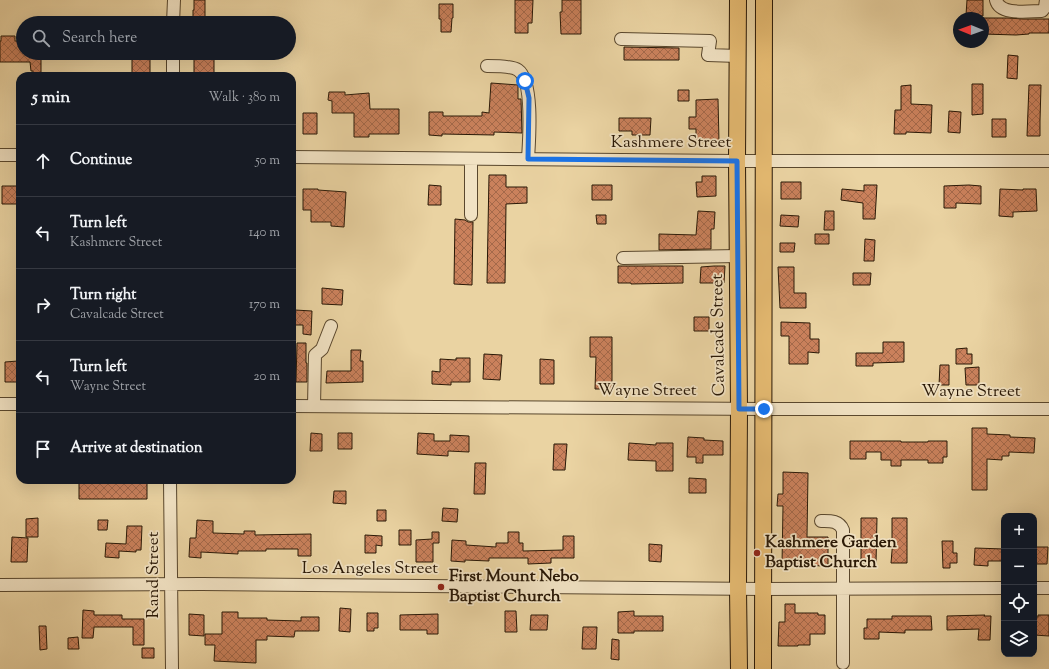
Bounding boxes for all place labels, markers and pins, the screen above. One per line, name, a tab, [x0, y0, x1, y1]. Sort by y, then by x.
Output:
place label: Kashmere Garden Baptist Church	[765, 531, 898, 575]
marker: Kashmere Garden Baptist Church	[752, 548, 762, 558]
place label: First Mount Nebo Baptist Church	[449, 565, 579, 609]
marker: First Mount Nebo Baptist Church	[436, 582, 446, 592]

